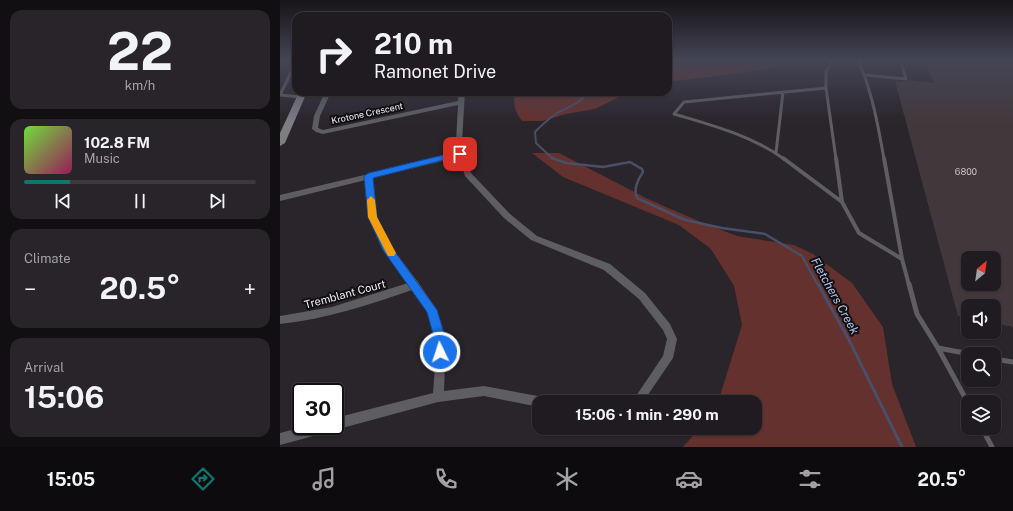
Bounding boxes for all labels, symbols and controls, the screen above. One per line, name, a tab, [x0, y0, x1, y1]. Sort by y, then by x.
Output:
text: 22	[107, 21, 173, 82]
text: 210 m	[374, 27, 453, 60]
icon: right	[308, 28, 360, 80]
text: Ramonet Drive	[374, 61, 496, 82]
text: km/h	[125, 78, 155, 93]
street label: Krotone Crescent	[330, 100, 404, 126]
text: 102.8 FM	[84, 134, 150, 151]
pin	[443, 137, 477, 171]
icon: arrive	[449, 143, 471, 165]
text: Music	[84, 151, 120, 166]
house number: 6800	[955, 166, 978, 177]
icon: previous	[52, 190, 74, 212]
icon: pause	[129, 190, 151, 212]
icon: next	[206, 190, 228, 212]
text: Climate	[24, 251, 71, 266]
north arrow	[961, 251, 1001, 291]
map controls	[961, 251, 1001, 435]
water label: Fletchers Creek	[808, 255, 862, 337]
text: 20.5°	[100, 270, 180, 306]
text: −	[24, 276, 36, 302]
text: +	[244, 276, 256, 302]
street label: Tremblant Court	[303, 277, 387, 311]
button: sound	[961, 299, 1001, 339]
position arrow	[419, 331, 461, 373]
button: search	[961, 347, 1001, 387]
text: Arrival	[24, 360, 64, 375]
text: 15:06	[24, 379, 104, 415]
speed limit sign: 30	[292, 383, 344, 435]
button: layers	[961, 395, 1001, 435]
text: 15:06 · 1 min · 290 m	[575, 406, 719, 423]
icon: directions	[189, 465, 217, 493]
icon: music	[310, 465, 338, 493]
icon: phone	[432, 465, 460, 493]
icon: climate	[553, 465, 581, 493]
icon: car	[675, 465, 703, 493]
icon: filters	[796, 465, 824, 493]
text: 15:05	[47, 469, 95, 490]
text: 20.5°	[918, 469, 966, 490]

